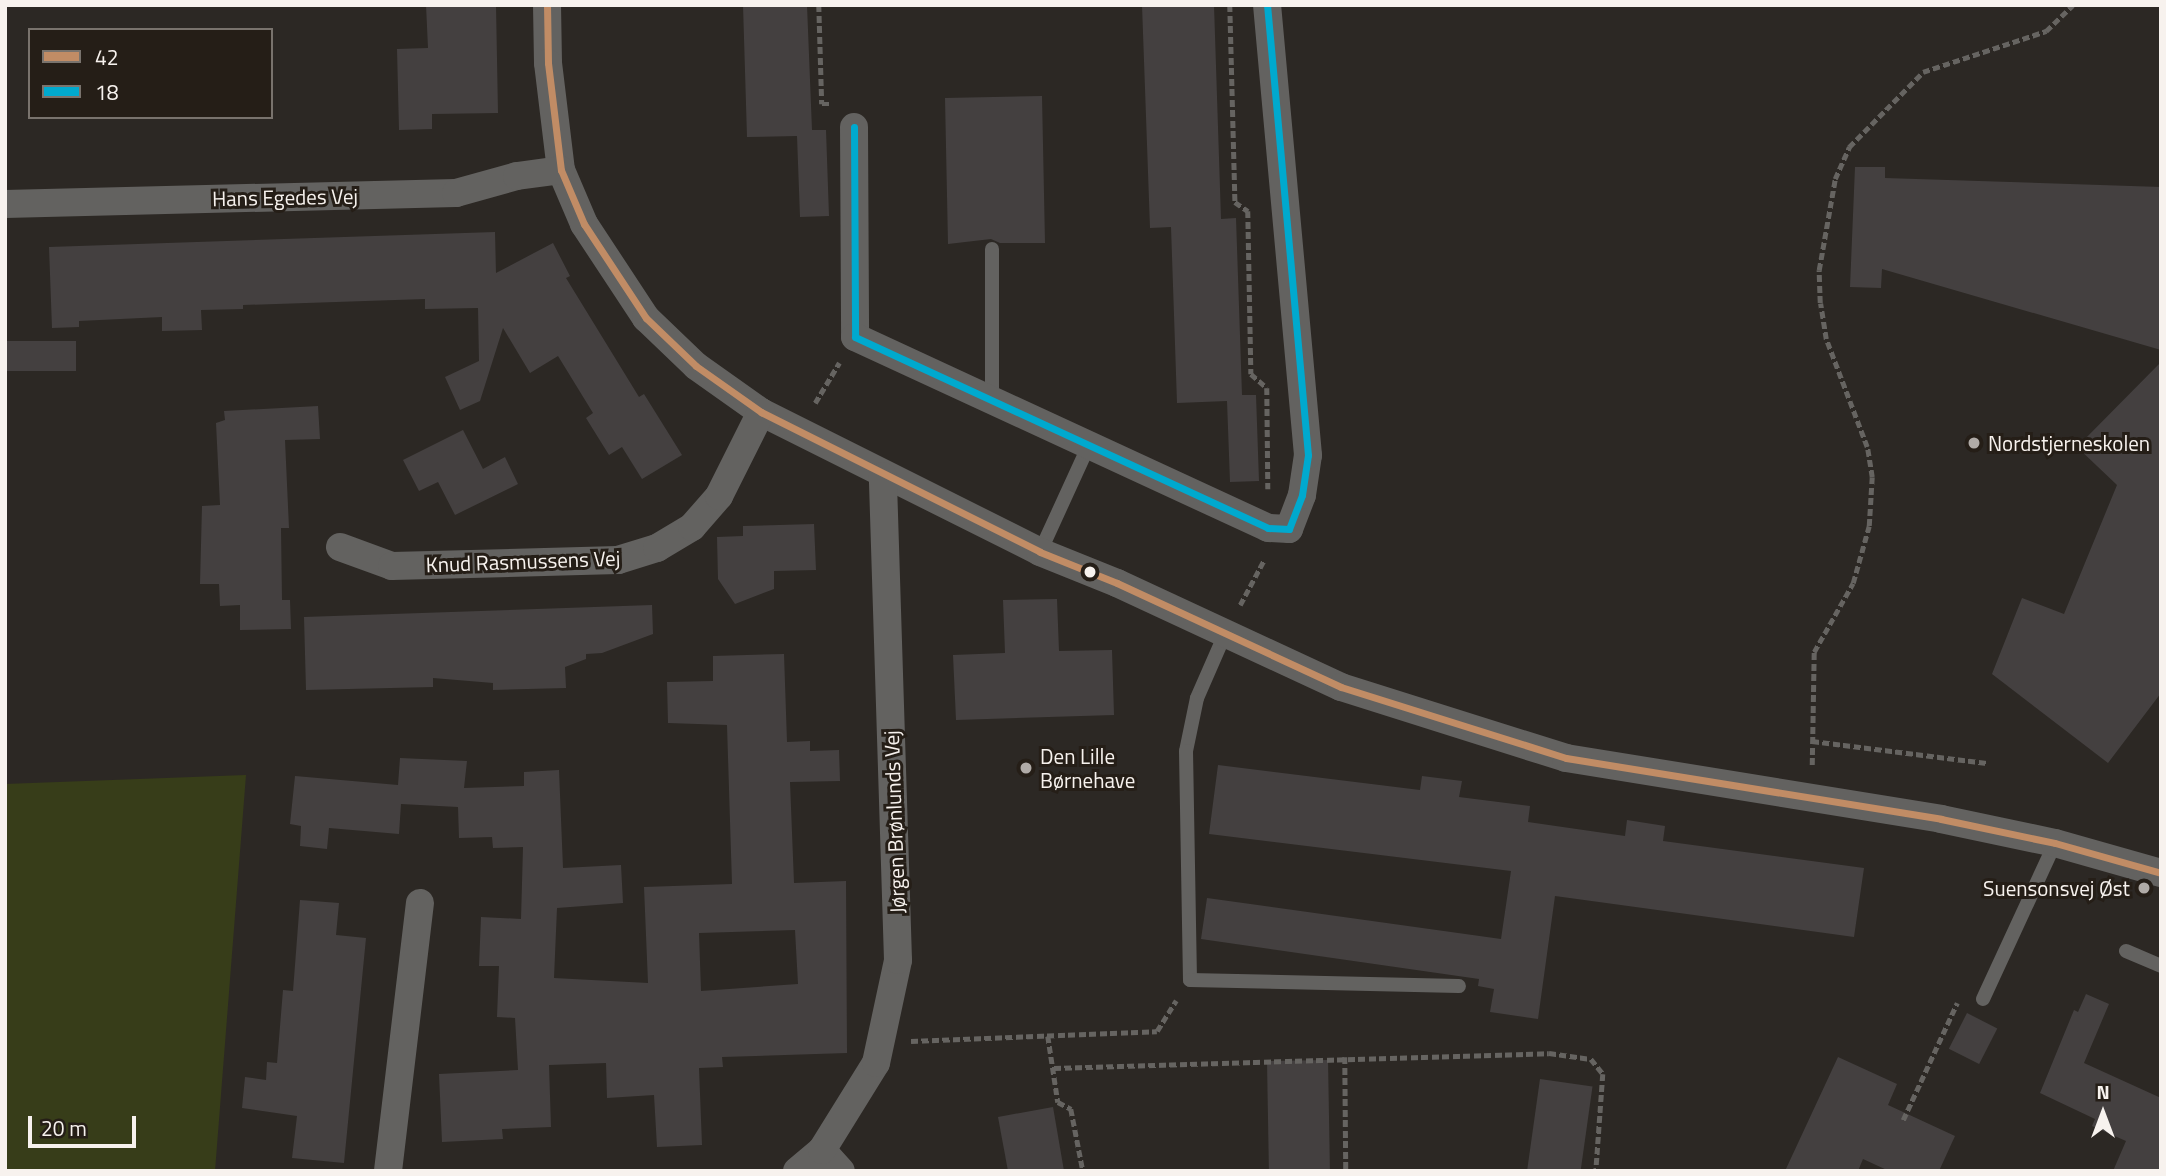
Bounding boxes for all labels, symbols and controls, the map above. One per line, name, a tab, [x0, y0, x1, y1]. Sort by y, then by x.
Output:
legend	[28, 28, 273, 119]
text: 42	[95, 41, 119, 73]
text: 18	[95, 76, 119, 108]
street label: Hans Egedes Vej	[212, 183, 358, 211]
place label: Nordstjerneskolen	[1988, 430, 2150, 456]
marker: Nordstjerneskolen	[1966, 435, 1982, 451]
street label: Knud Rasmussens Vej	[425, 545, 621, 577]
unlabelled marker	[1083, 565, 1097, 579]
street label: Jørgen Brønlunds Vej	[878, 730, 910, 914]
place label: Den Lille Børnehave	[1040, 743, 1135, 793]
marker: Den Lille Børnehave	[1018, 760, 1034, 776]
place label: Suensonsvej Øst	[1983, 875, 2130, 901]
marker: Suensonsvej Øst	[2136, 880, 2152, 896]
text: N	[2096, 1077, 2110, 1106]
north arrow	[2068, 1078, 2138, 1148]
scale bar	[32, 1102, 140, 1146]
text: 20 m	[41, 1112, 87, 1144]

